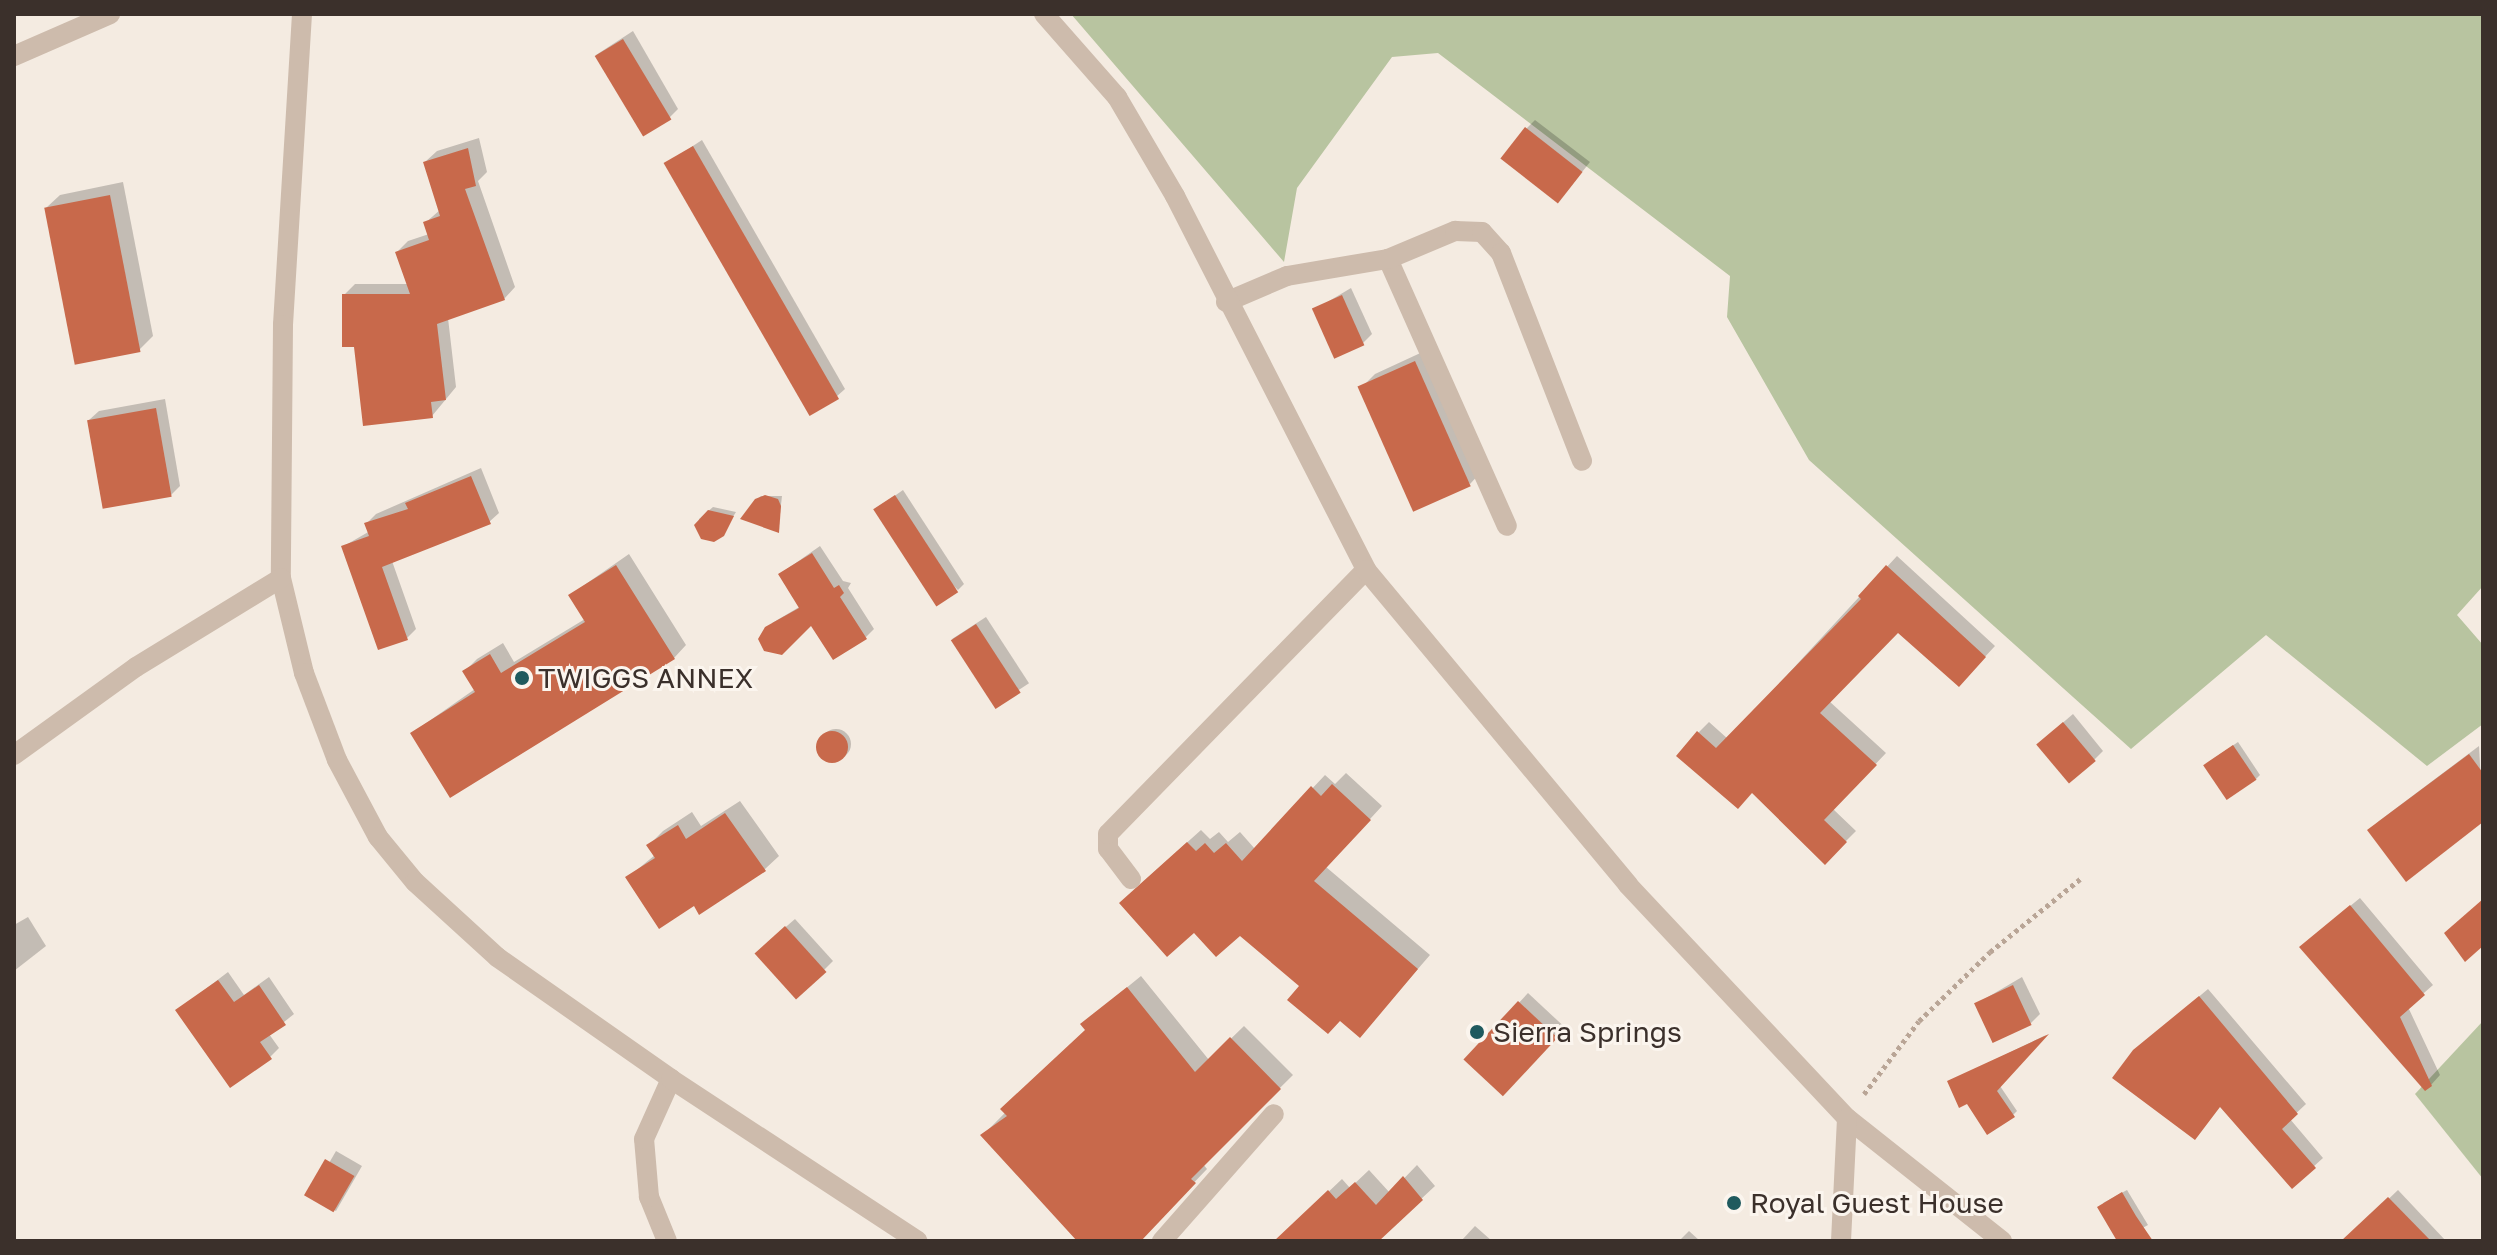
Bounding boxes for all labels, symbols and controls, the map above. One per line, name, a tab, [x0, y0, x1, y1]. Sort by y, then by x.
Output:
place label: TWIGGS ANNEX	[538, 661, 753, 695]
marker: TWIGGS ANNEX	[513, 669, 531, 687]
place label: Sierra Springs	[1493, 1015, 1682, 1049]
marker: Sierra Springs	[1468, 1023, 1486, 1041]
place label: Royal Guest House	[1750, 1186, 2004, 1220]
marker: Royal Guest House	[1725, 1194, 1743, 1212]

